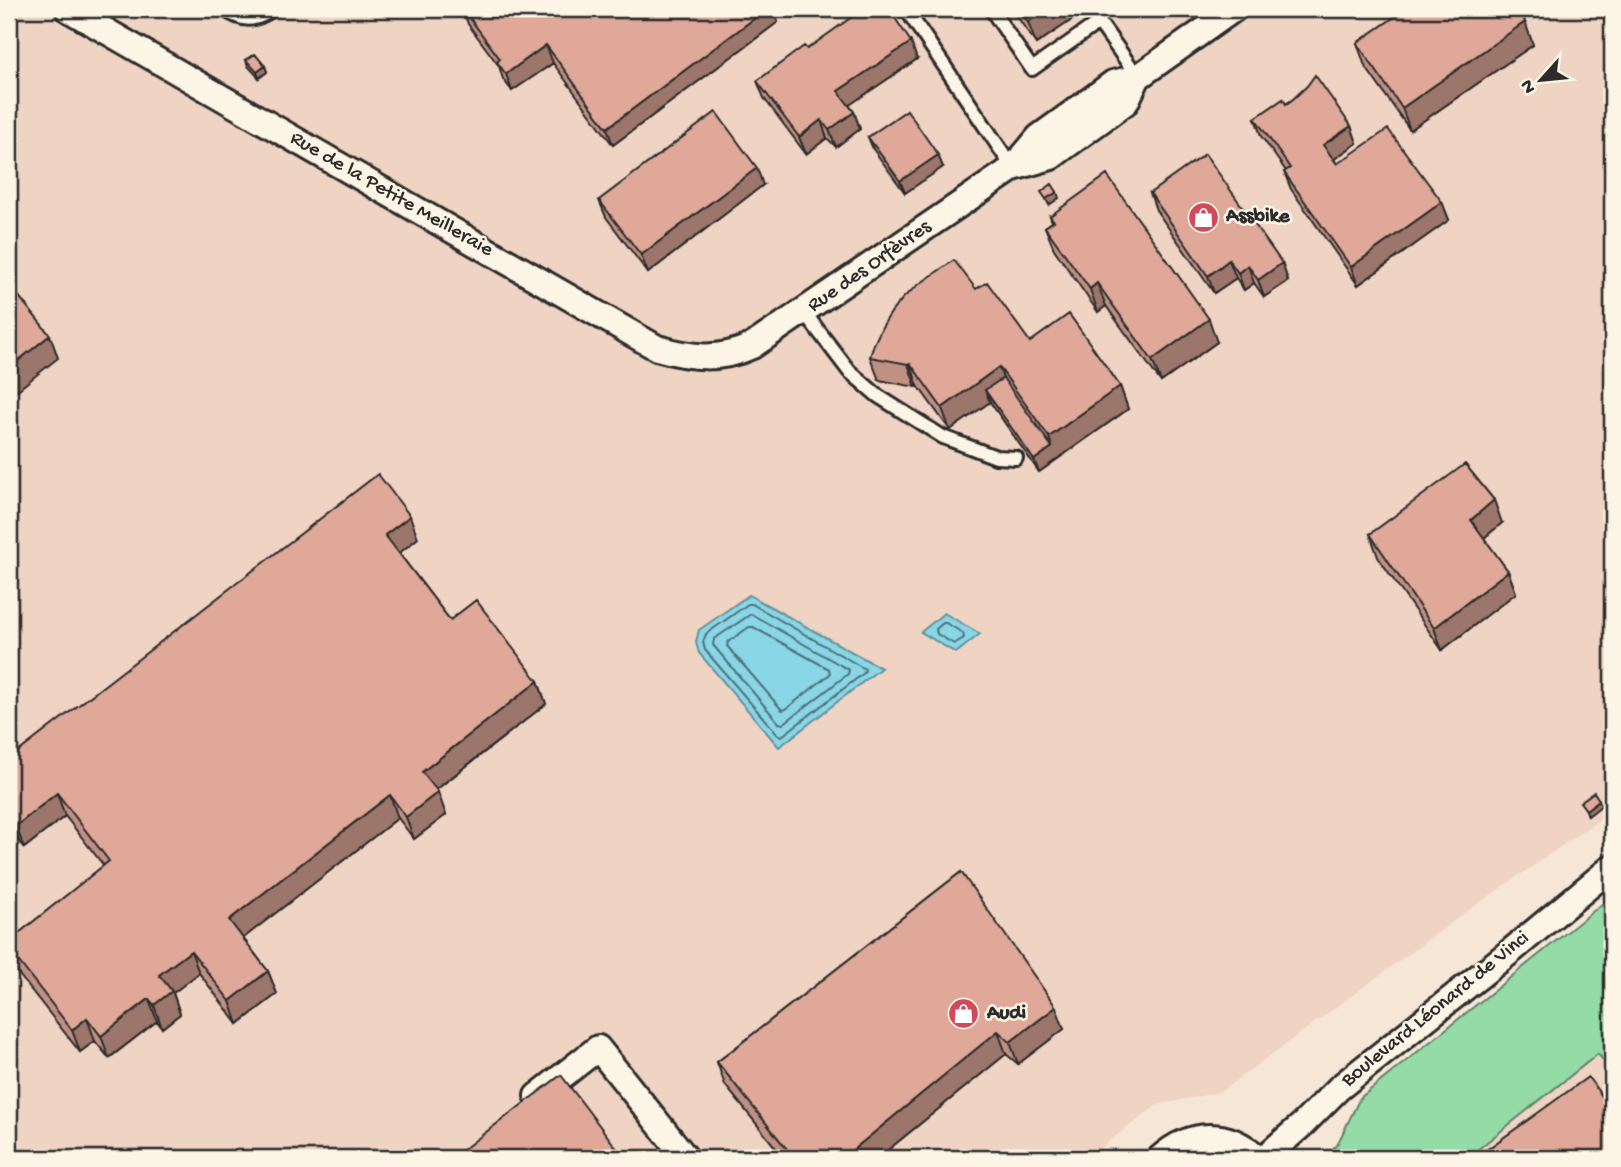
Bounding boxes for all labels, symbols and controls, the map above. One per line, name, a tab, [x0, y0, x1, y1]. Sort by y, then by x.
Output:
north arrow	[1506, 46, 1576, 116]
text: N	[1516, 75, 1542, 97]
street label: Rue de la Petite Meilleraie	[285, 127, 498, 264]
shop icon: Assbike	[1186, 200, 1220, 234]
place label: Assbike	[1225, 205, 1291, 230]
street label: Rue des Orfèvres	[803, 214, 938, 319]
street label: Boulevard Léonard de Vinci	[1336, 927, 1535, 1094]
shop icon: Audi	[947, 997, 981, 1031]
place label: Audi	[986, 1002, 1026, 1027]

